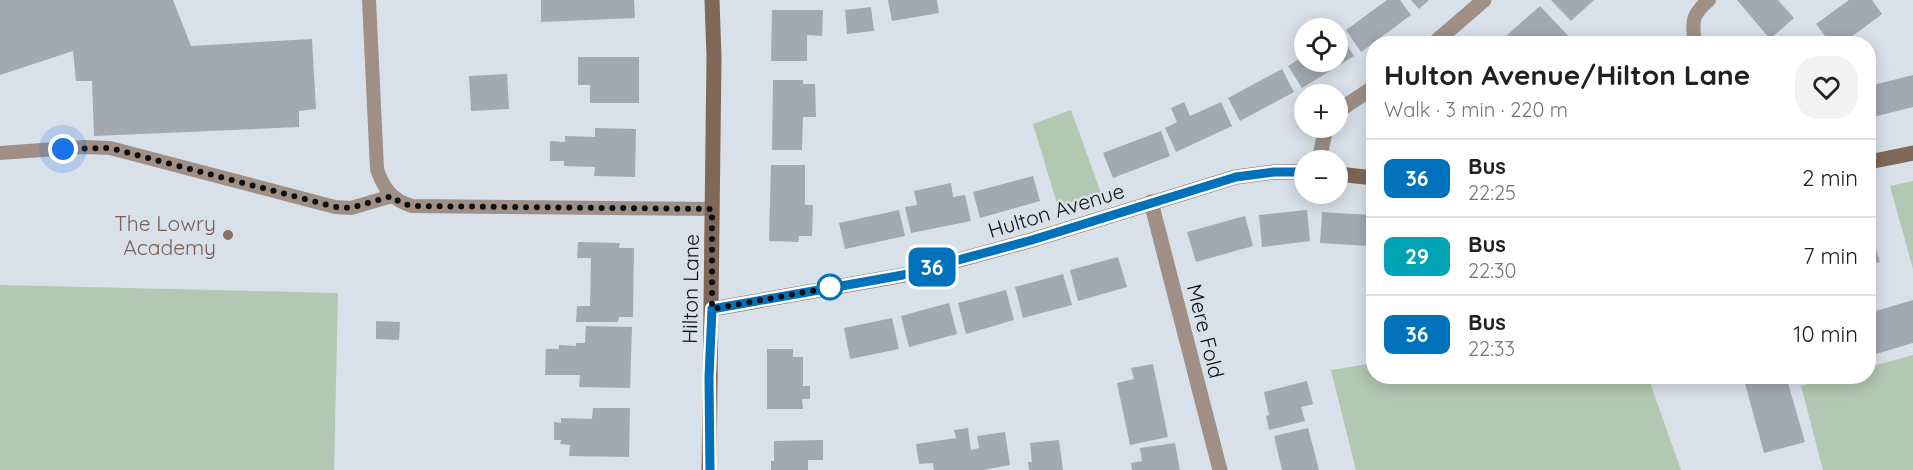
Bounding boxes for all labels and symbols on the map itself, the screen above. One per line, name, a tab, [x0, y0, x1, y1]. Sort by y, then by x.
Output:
your location	[48, 134, 78, 164]
street label: Hulton Avenue	[985, 177, 1127, 243]
place label: The Lowry Academy	[114, 210, 216, 260]
marker: The Lowry Academy	[221, 228, 235, 242]
street label: Hilton Lane	[676, 234, 704, 344]
line badge: 36	[905, 248, 959, 286]
unlabelled marker	[817, 274, 843, 300]
street label: Mere Fold	[1182, 281, 1230, 381]

